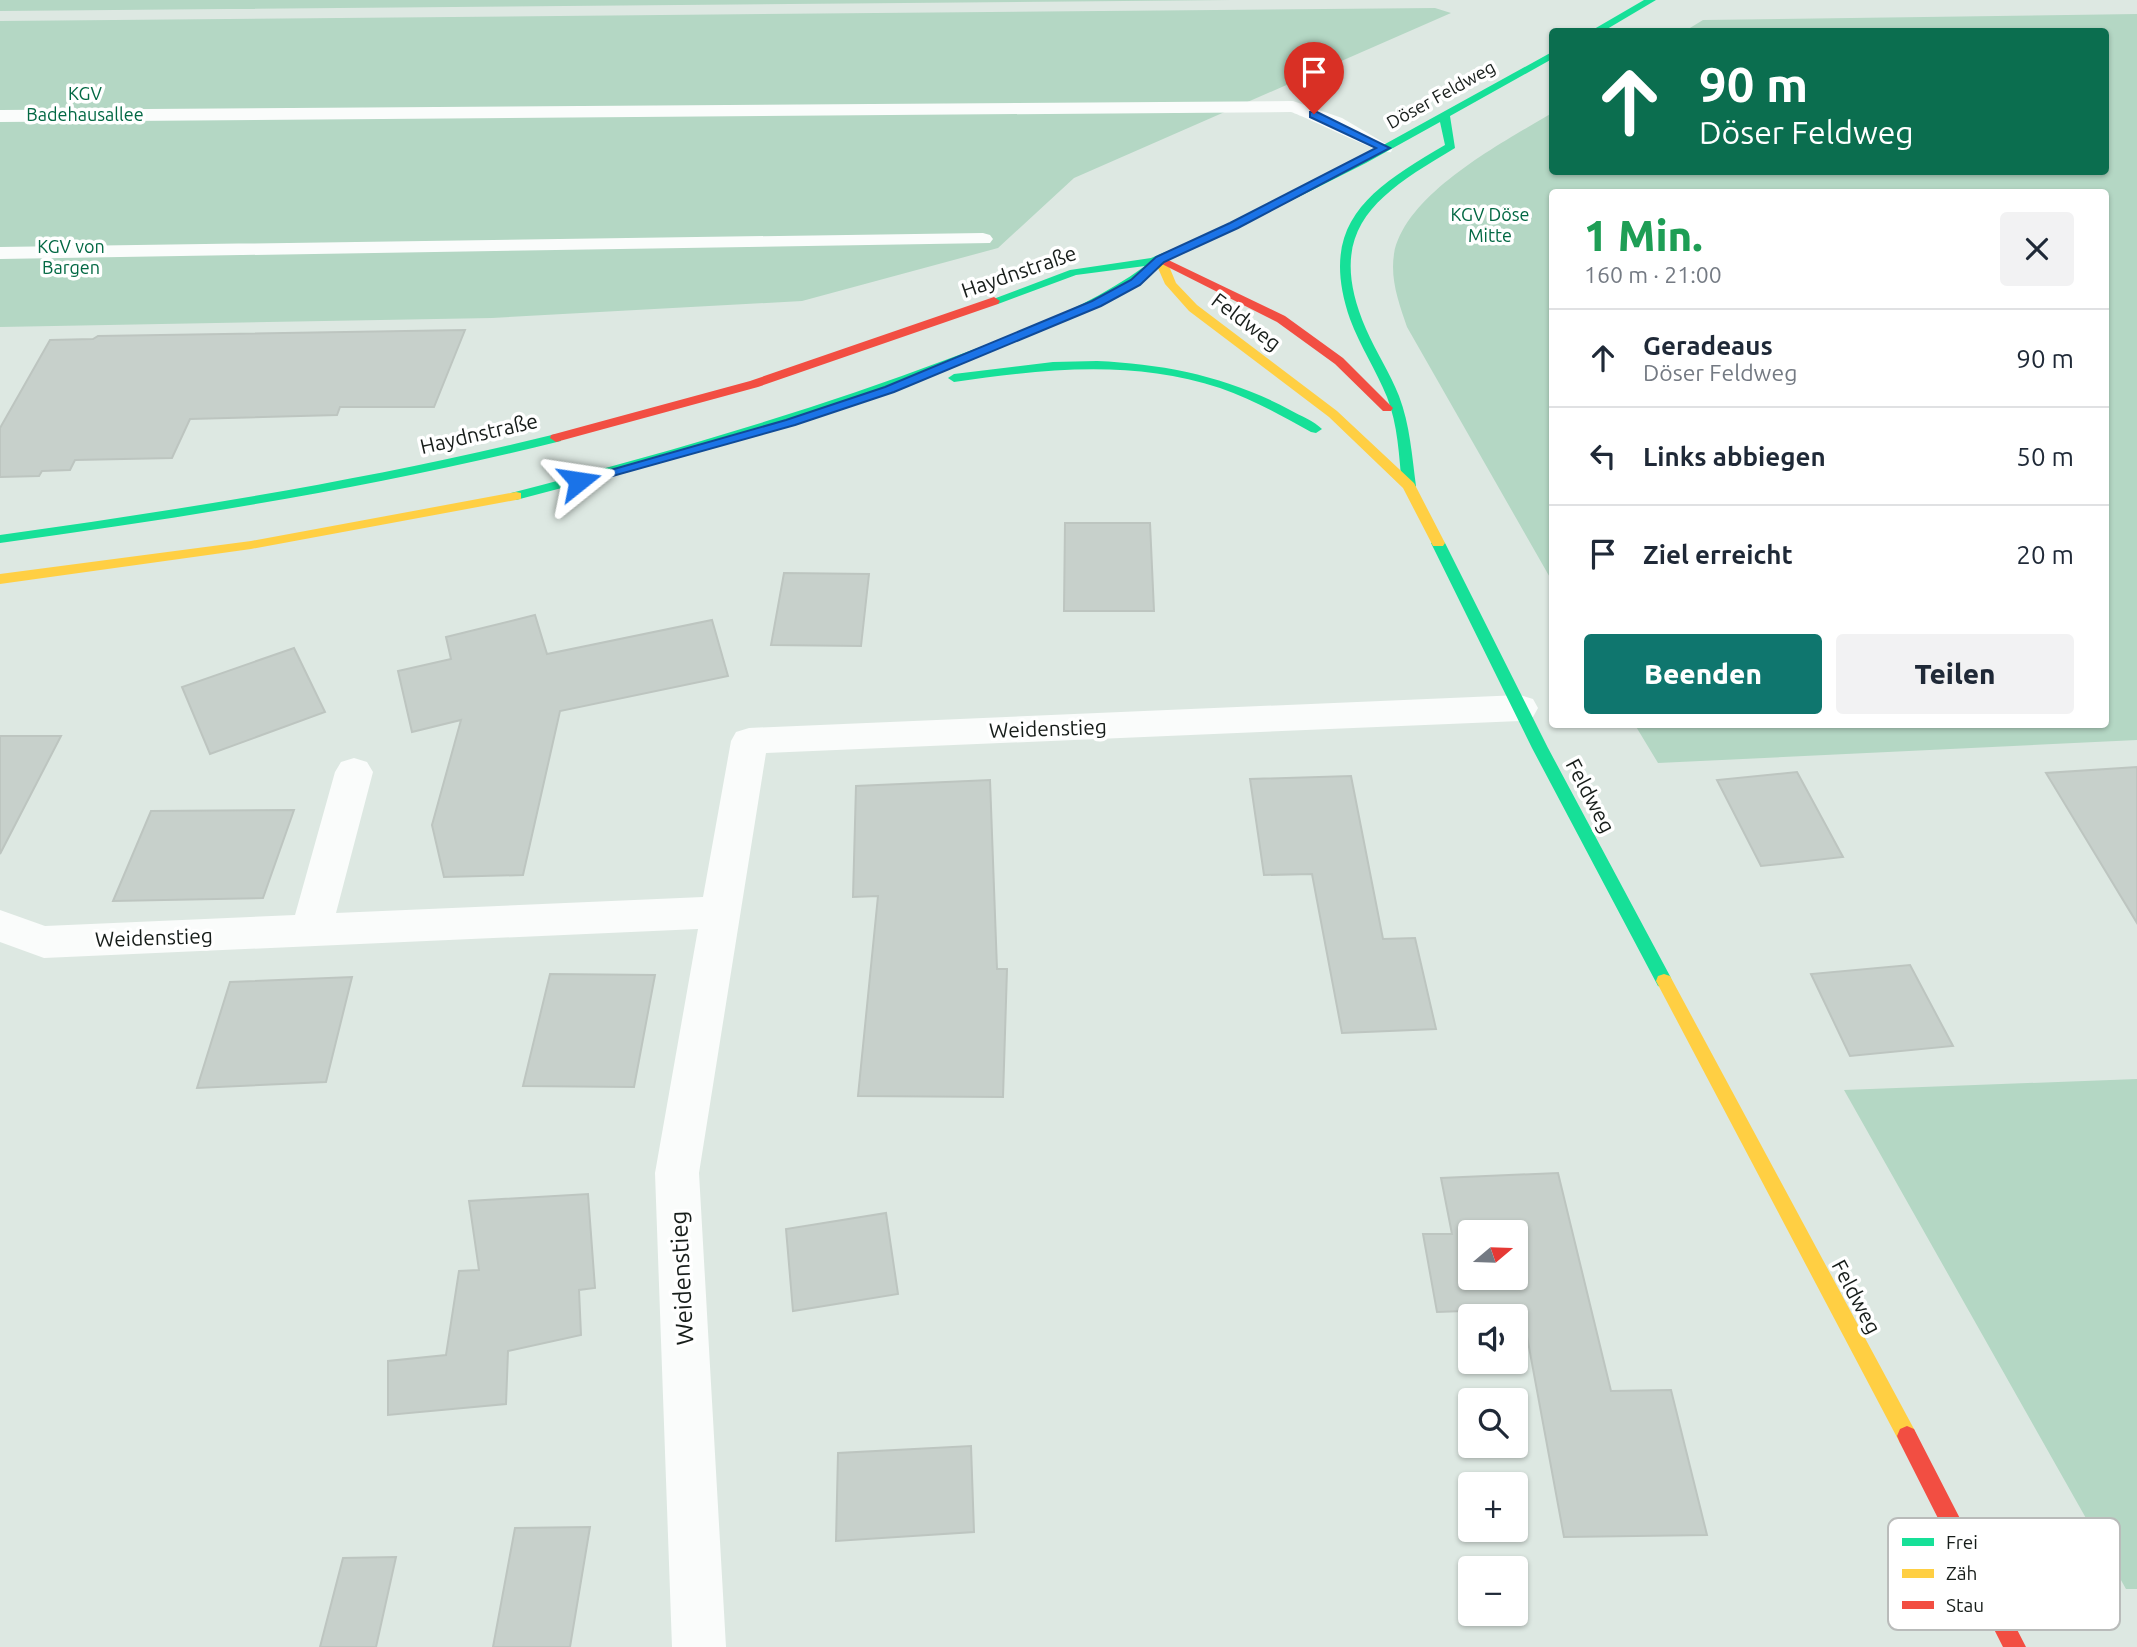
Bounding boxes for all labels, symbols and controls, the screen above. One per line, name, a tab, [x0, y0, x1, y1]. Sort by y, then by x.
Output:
pin	[1284, 42, 1344, 114]
icon: arrive	[1295, 53, 1333, 91]
street label: Döser Feldweg	[1383, 56, 1498, 132]
icon: ahead	[1584, 56, 1675, 147]
text: 90 m	[1699, 56, 1808, 111]
park label: KGV Badehausallee	[26, 83, 144, 124]
text: Döser Feldweg	[1699, 114, 1914, 150]
park label: KGV Döse Mitte	[1451, 204, 1529, 245]
text: 1 Min.	[1584, 212, 1703, 259]
button: close	[2000, 212, 2074, 286]
park label: KGV von Bargen	[37, 236, 105, 277]
street label: Haydnstraße	[958, 240, 1079, 302]
text: 160 m · 21:00	[1584, 262, 1722, 287]
street label: Feldweg	[1207, 287, 1286, 355]
text: Geradeaus	[1643, 331, 1773, 360]
icon: ahead	[1584, 339, 1622, 377]
text: 90 m	[2016, 344, 2074, 373]
text: Döser Feldweg	[1643, 360, 1797, 385]
street label: Haydnstraße	[418, 408, 540, 458]
icon: left	[1584, 437, 1622, 475]
text: Links abbiegen	[1643, 442, 1826, 471]
text: 50 m	[2016, 442, 2074, 471]
position arrow	[542, 444, 616, 518]
icon: arrive	[1584, 535, 1622, 573]
text: Ziel erreicht	[1643, 540, 1793, 569]
text: 20 m	[2016, 540, 2074, 569]
button: Beenden	[1584, 634, 1822, 714]
button: Teilen	[1836, 634, 2074, 714]
street label: Weidenstieg	[989, 714, 1107, 742]
street label: Feldweg	[1561, 754, 1620, 837]
street label: Weidenstieg	[95, 923, 213, 951]
street label: Weidenstieg	[664, 1210, 699, 1346]
north arrow	[1458, 1220, 1528, 1290]
map controls	[1458, 1220, 1528, 1626]
street label: Feldweg	[1827, 1255, 1886, 1338]
button: sound	[1458, 1304, 1528, 1374]
button: search	[1458, 1388, 1528, 1458]
button: +	[1458, 1472, 1528, 1542]
legend	[1888, 1518, 2120, 1630]
text: Frei	[1946, 1531, 1978, 1553]
button: −	[1458, 1556, 1528, 1626]
text: Zäh	[1946, 1562, 1977, 1584]
text: Stau	[1946, 1594, 1984, 1616]

